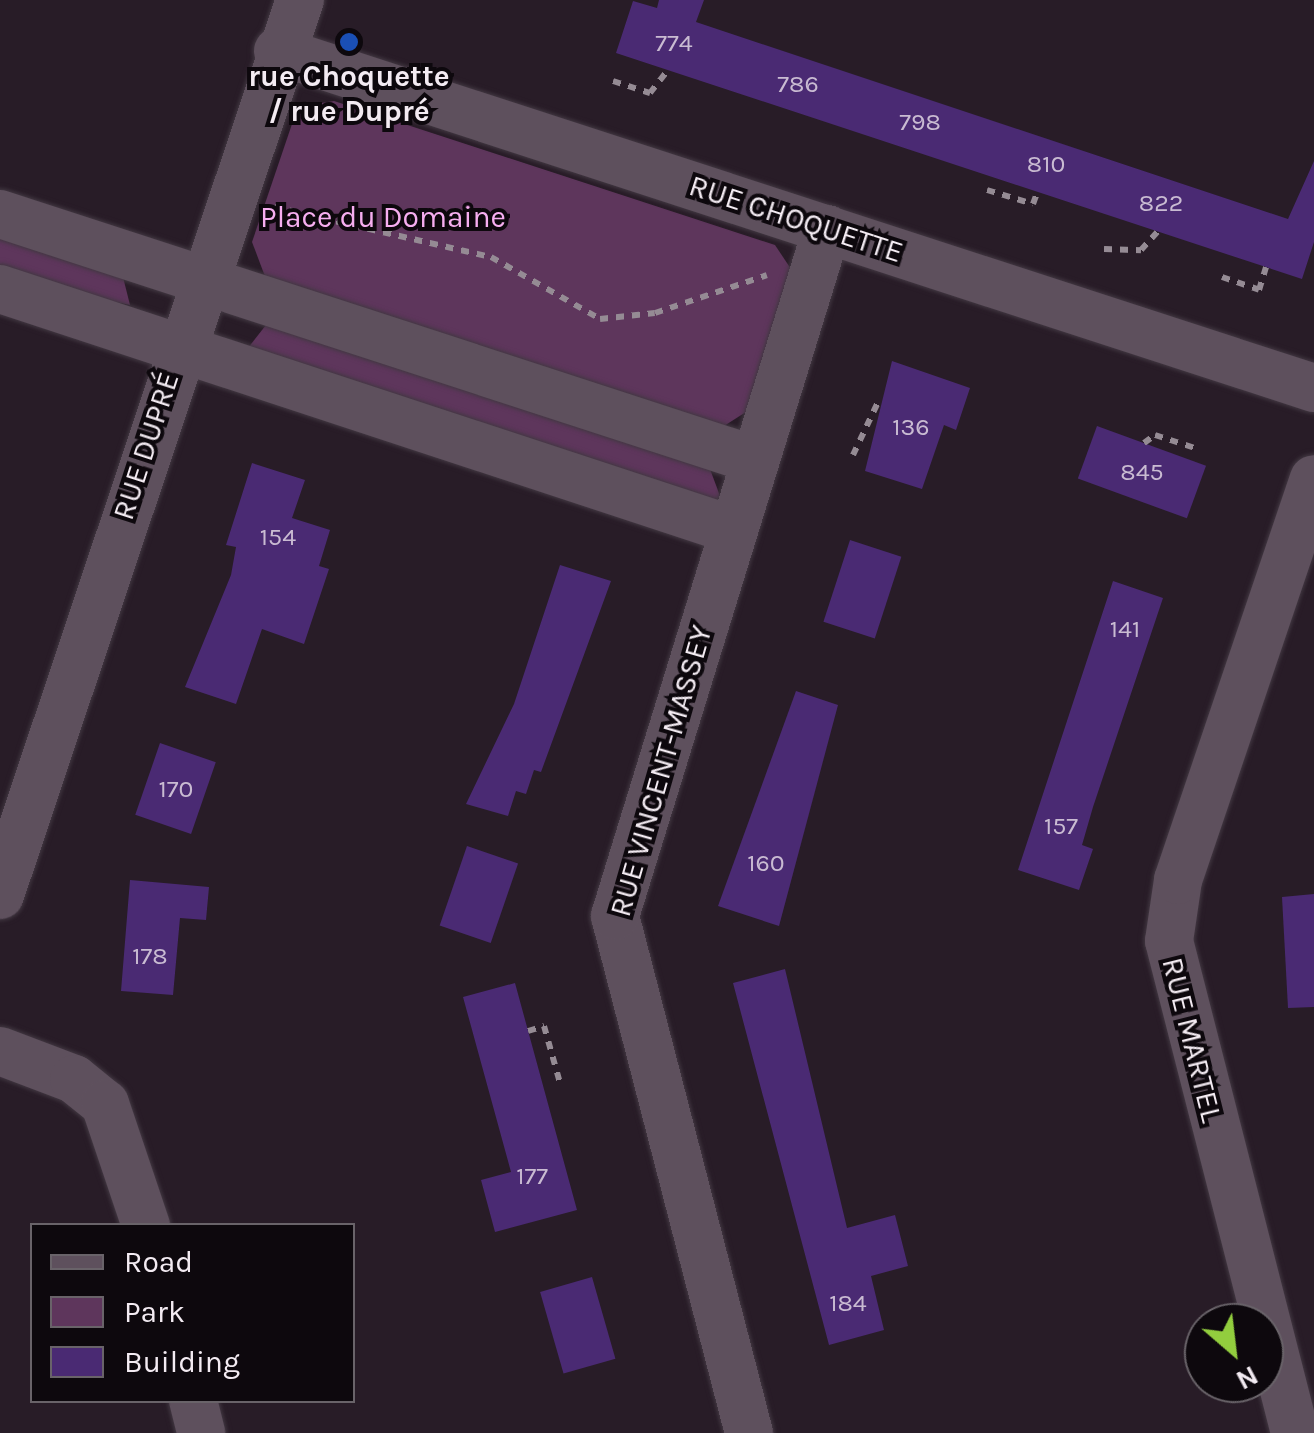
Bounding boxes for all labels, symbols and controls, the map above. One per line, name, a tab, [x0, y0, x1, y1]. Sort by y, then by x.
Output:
house number: 774	[655, 28, 693, 58]
marker: rue Choquette / rue Dupré	[338, 31, 360, 53]
place label: rue Choquette / rue Dupré	[248, 58, 450, 128]
house number: 786	[777, 69, 819, 99]
house number: 798	[899, 107, 941, 137]
house number: 810	[1027, 149, 1065, 179]
street label: RUE CHOQUETTE	[685, 167, 907, 271]
house number: 822	[1139, 188, 1183, 218]
park label: Place du Domaine	[260, 199, 506, 235]
street label: RUE DUPRÉ	[105, 368, 187, 524]
house number: 136	[892, 412, 930, 442]
house number: 845	[1120, 457, 1164, 487]
house number: 154	[260, 522, 296, 552]
house number: 141	[1110, 614, 1140, 644]
street label: RUE VINCENT-MASSEY	[602, 621, 720, 921]
house number: 170	[159, 774, 193, 804]
house number: 157	[1044, 811, 1078, 841]
house number: 160	[747, 848, 785, 878]
house number: 178	[132, 941, 168, 971]
street label: RUE MARTEL	[1154, 954, 1230, 1126]
house number: 177	[516, 1161, 548, 1191]
legend	[30, 1223, 355, 1403]
text: Road	[124, 1244, 193, 1280]
house number: 184	[829, 1288, 867, 1318]
text: Park	[124, 1294, 185, 1330]
north arrow	[1184, 1303, 1284, 1403]
text: Building	[124, 1344, 240, 1380]
text: N	[1231, 1359, 1264, 1397]

